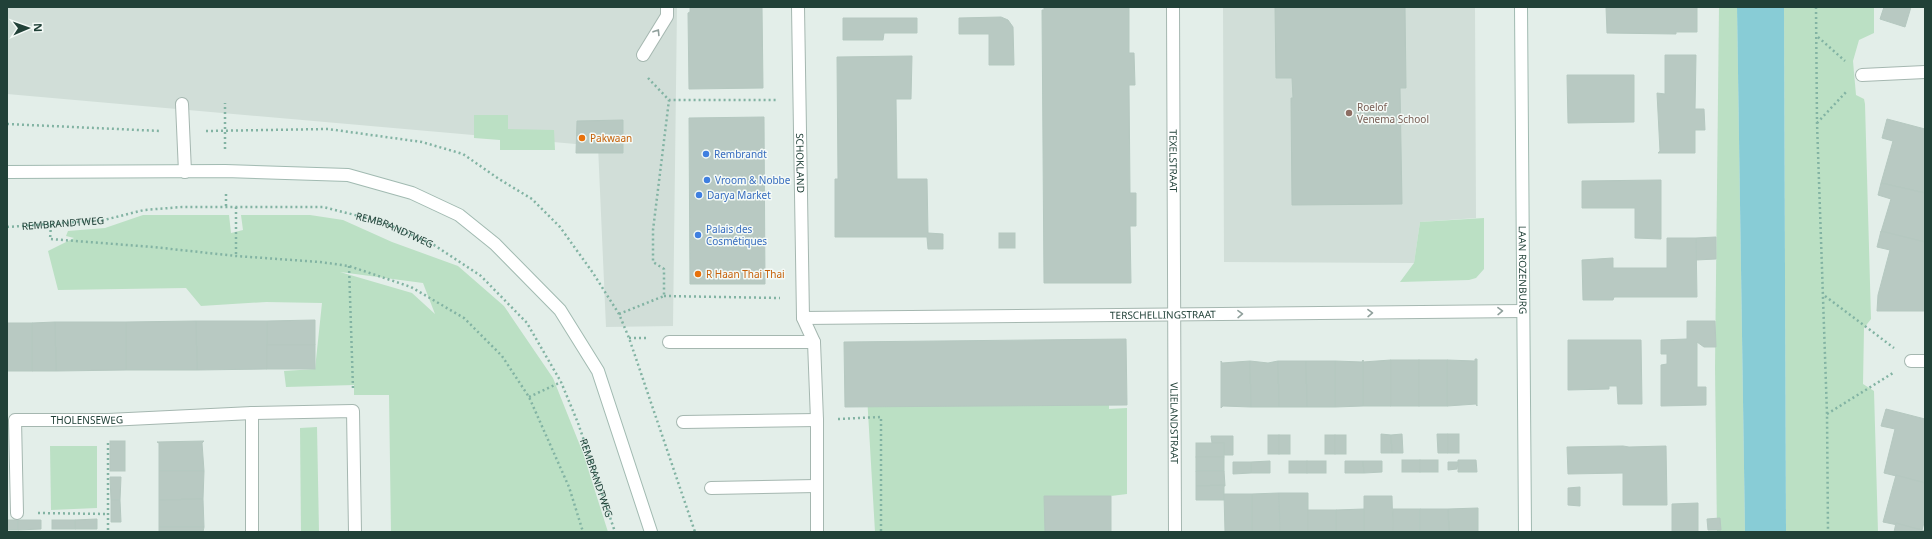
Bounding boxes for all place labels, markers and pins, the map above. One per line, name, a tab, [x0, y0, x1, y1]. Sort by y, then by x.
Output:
place label: Roelof Venema School	[1357, 100, 1429, 126]
marker: Roelof Venema School	[1344, 108, 1354, 118]
place label: Pakwaan	[590, 131, 632, 145]
marker: Pakwaan	[577, 133, 587, 143]
place label: Rembrandt	[714, 147, 767, 161]
marker: Rembrandt	[701, 149, 711, 159]
place label: Vroom & Nobbe	[715, 173, 791, 187]
marker: Vroom & Nobbe	[702, 175, 712, 185]
place label: Darya Market	[707, 188, 771, 202]
marker: Darya Market	[694, 190, 704, 200]
place label: Palais des Cosmétiques	[706, 222, 767, 248]
marker: Palais des Cosmétiques	[693, 230, 703, 240]
place label: R Haan Thai Thai	[706, 267, 785, 281]
marker: R Haan Thai Thai	[693, 269, 703, 279]

